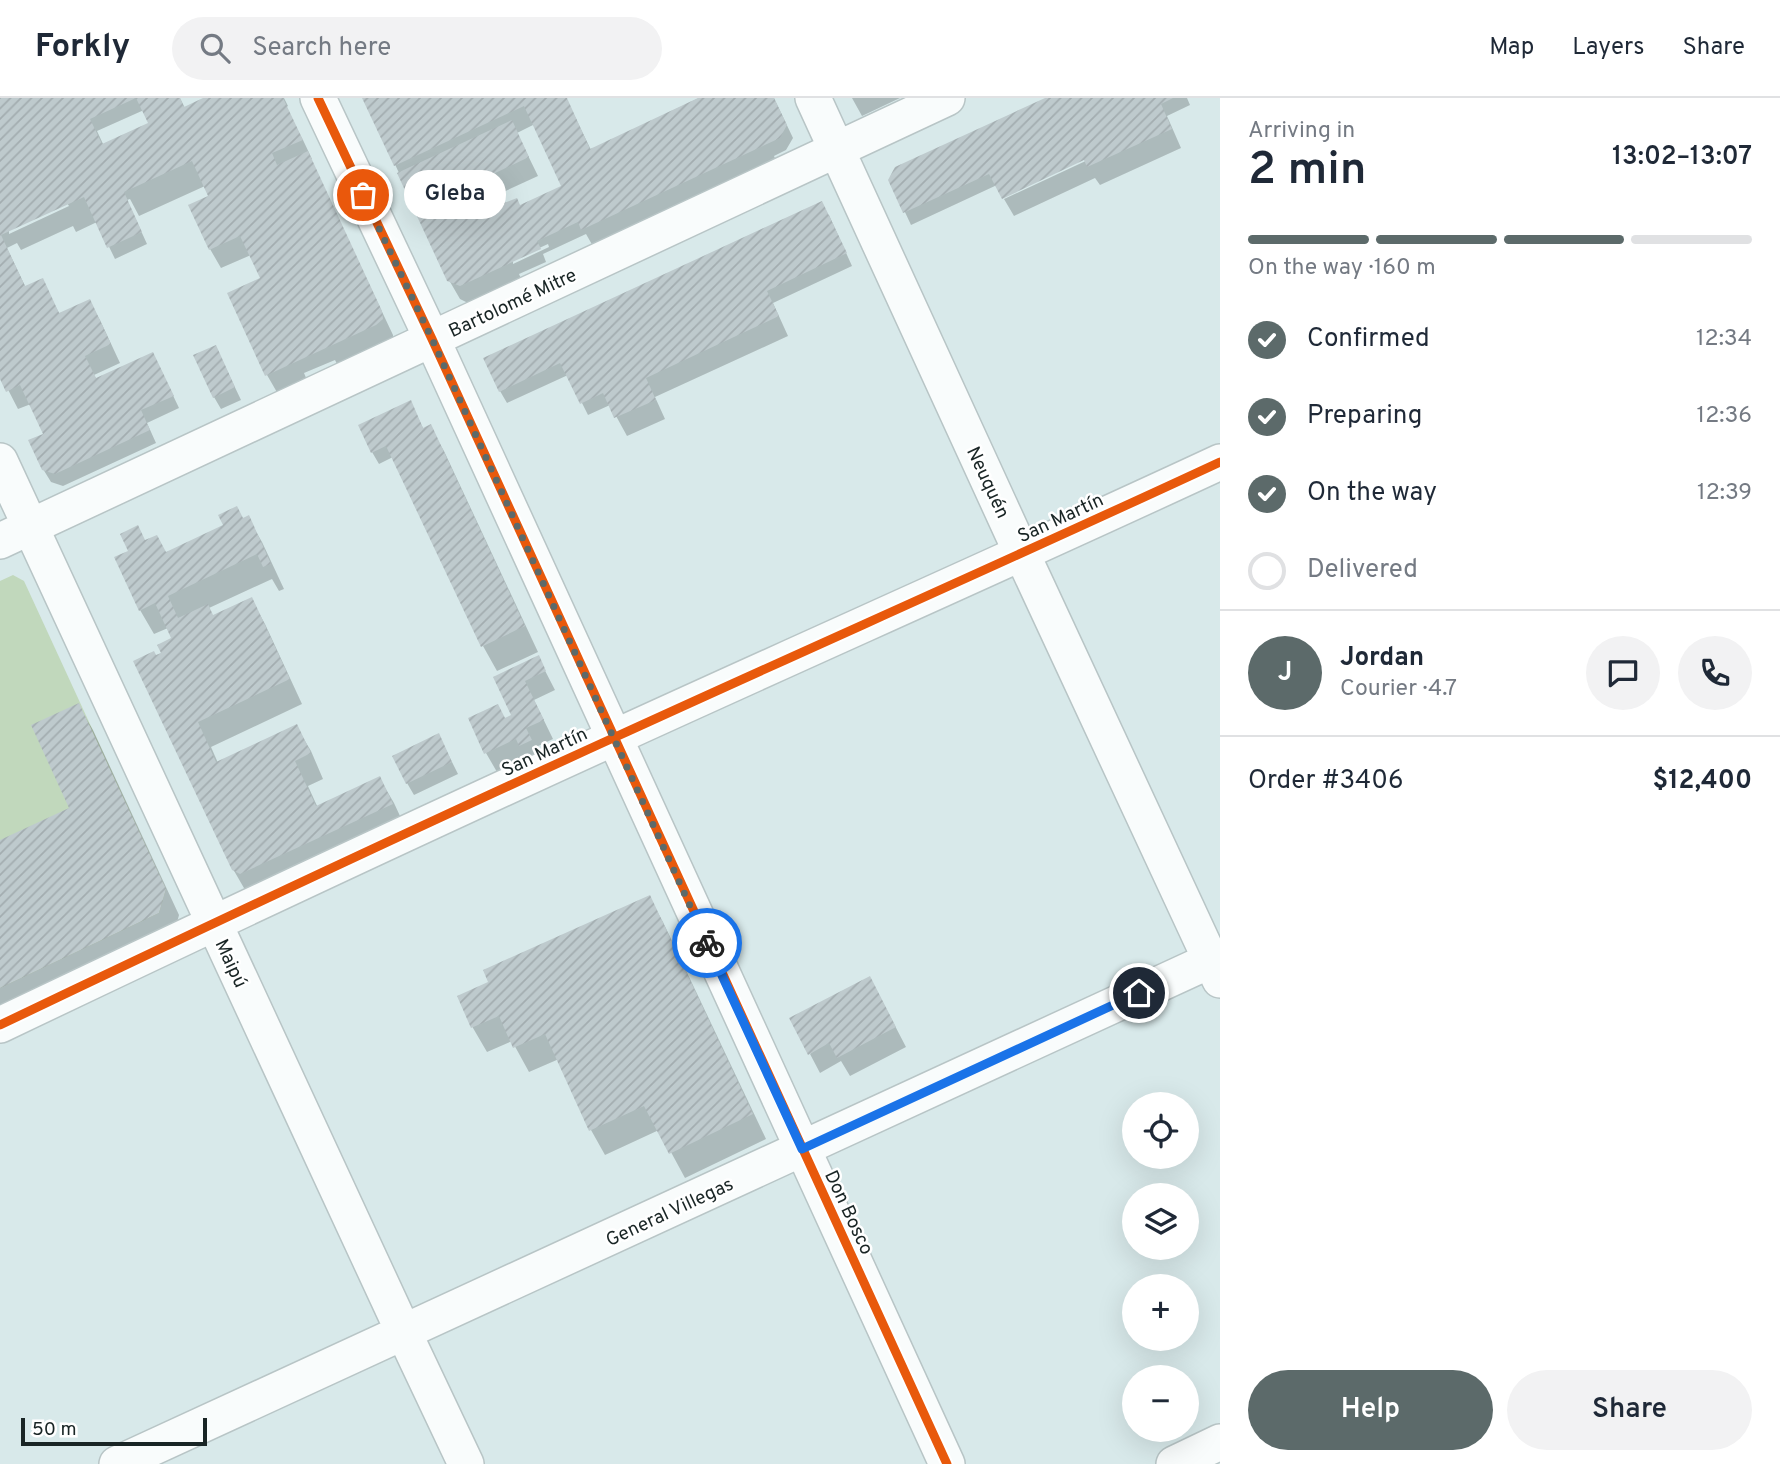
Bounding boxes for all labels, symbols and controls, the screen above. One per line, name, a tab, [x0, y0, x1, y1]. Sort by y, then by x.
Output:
search box	[172, 17, 662, 80]
text: Forkly	[35, 27, 130, 69]
icon: search	[196, 29, 234, 67]
text: Search here	[252, 32, 391, 65]
text: Map	[1489, 33, 1534, 63]
text: Layers	[1572, 33, 1644, 63]
text: Share	[1682, 33, 1745, 63]
text: Arriving in	[1248, 117, 1355, 146]
text: 13:02–13:07	[1612, 141, 1752, 174]
text: 2 min	[1248, 142, 1367, 201]
pin	[333, 165, 393, 225]
callout: Gleba	[405, 170, 506, 220]
icon: bag	[344, 176, 382, 214]
text: Gleba	[425, 180, 485, 209]
text: On the way · 160 m	[1248, 254, 1436, 283]
street label: Bartolomé Mitre	[445, 264, 581, 344]
icon: check	[1248, 321, 1286, 359]
text: Confirmed	[1307, 323, 1430, 356]
text: 12:34	[1696, 325, 1752, 354]
icon: check	[1248, 398, 1286, 436]
text: Preparing	[1307, 400, 1422, 433]
text: 12:36	[1697, 402, 1752, 431]
street label: Neuquén	[960, 443, 1014, 523]
icon: check	[1248, 475, 1286, 513]
text: On the way	[1307, 477, 1437, 510]
text: 12:39	[1697, 479, 1752, 508]
street label: San Martín	[1014, 488, 1108, 549]
text: Delivered	[1307, 554, 1418, 587]
button: chat	[1586, 636, 1660, 710]
button: phone	[1678, 636, 1752, 710]
text: Jordan	[1340, 642, 1424, 675]
text: J	[1278, 657, 1292, 690]
text: Courier · 4.7	[1340, 675, 1457, 704]
street label: San Martín	[498, 722, 592, 783]
text: Order #3406	[1248, 765, 1403, 798]
text: $12,400	[1653, 765, 1752, 798]
courier	[672, 908, 742, 978]
icon: bike	[688, 924, 726, 962]
street label: Maipú	[209, 936, 252, 992]
pin	[1109, 963, 1169, 1023]
icon: home	[1120, 974, 1158, 1012]
map controls	[1122, 1092, 1199, 1442]
button: locate	[1122, 1092, 1199, 1169]
street label: Don Bosco	[818, 1167, 878, 1259]
street label: General Villegas	[602, 1173, 737, 1253]
button: layers	[1122, 1183, 1199, 1260]
button: +	[1122, 1274, 1199, 1351]
button: −	[1122, 1365, 1199, 1442]
button: Help	[1248, 1370, 1493, 1450]
button: Share	[1507, 1370, 1752, 1450]
scale bar	[21, 1415, 206, 1447]
text: 50 m	[32, 1418, 77, 1442]

